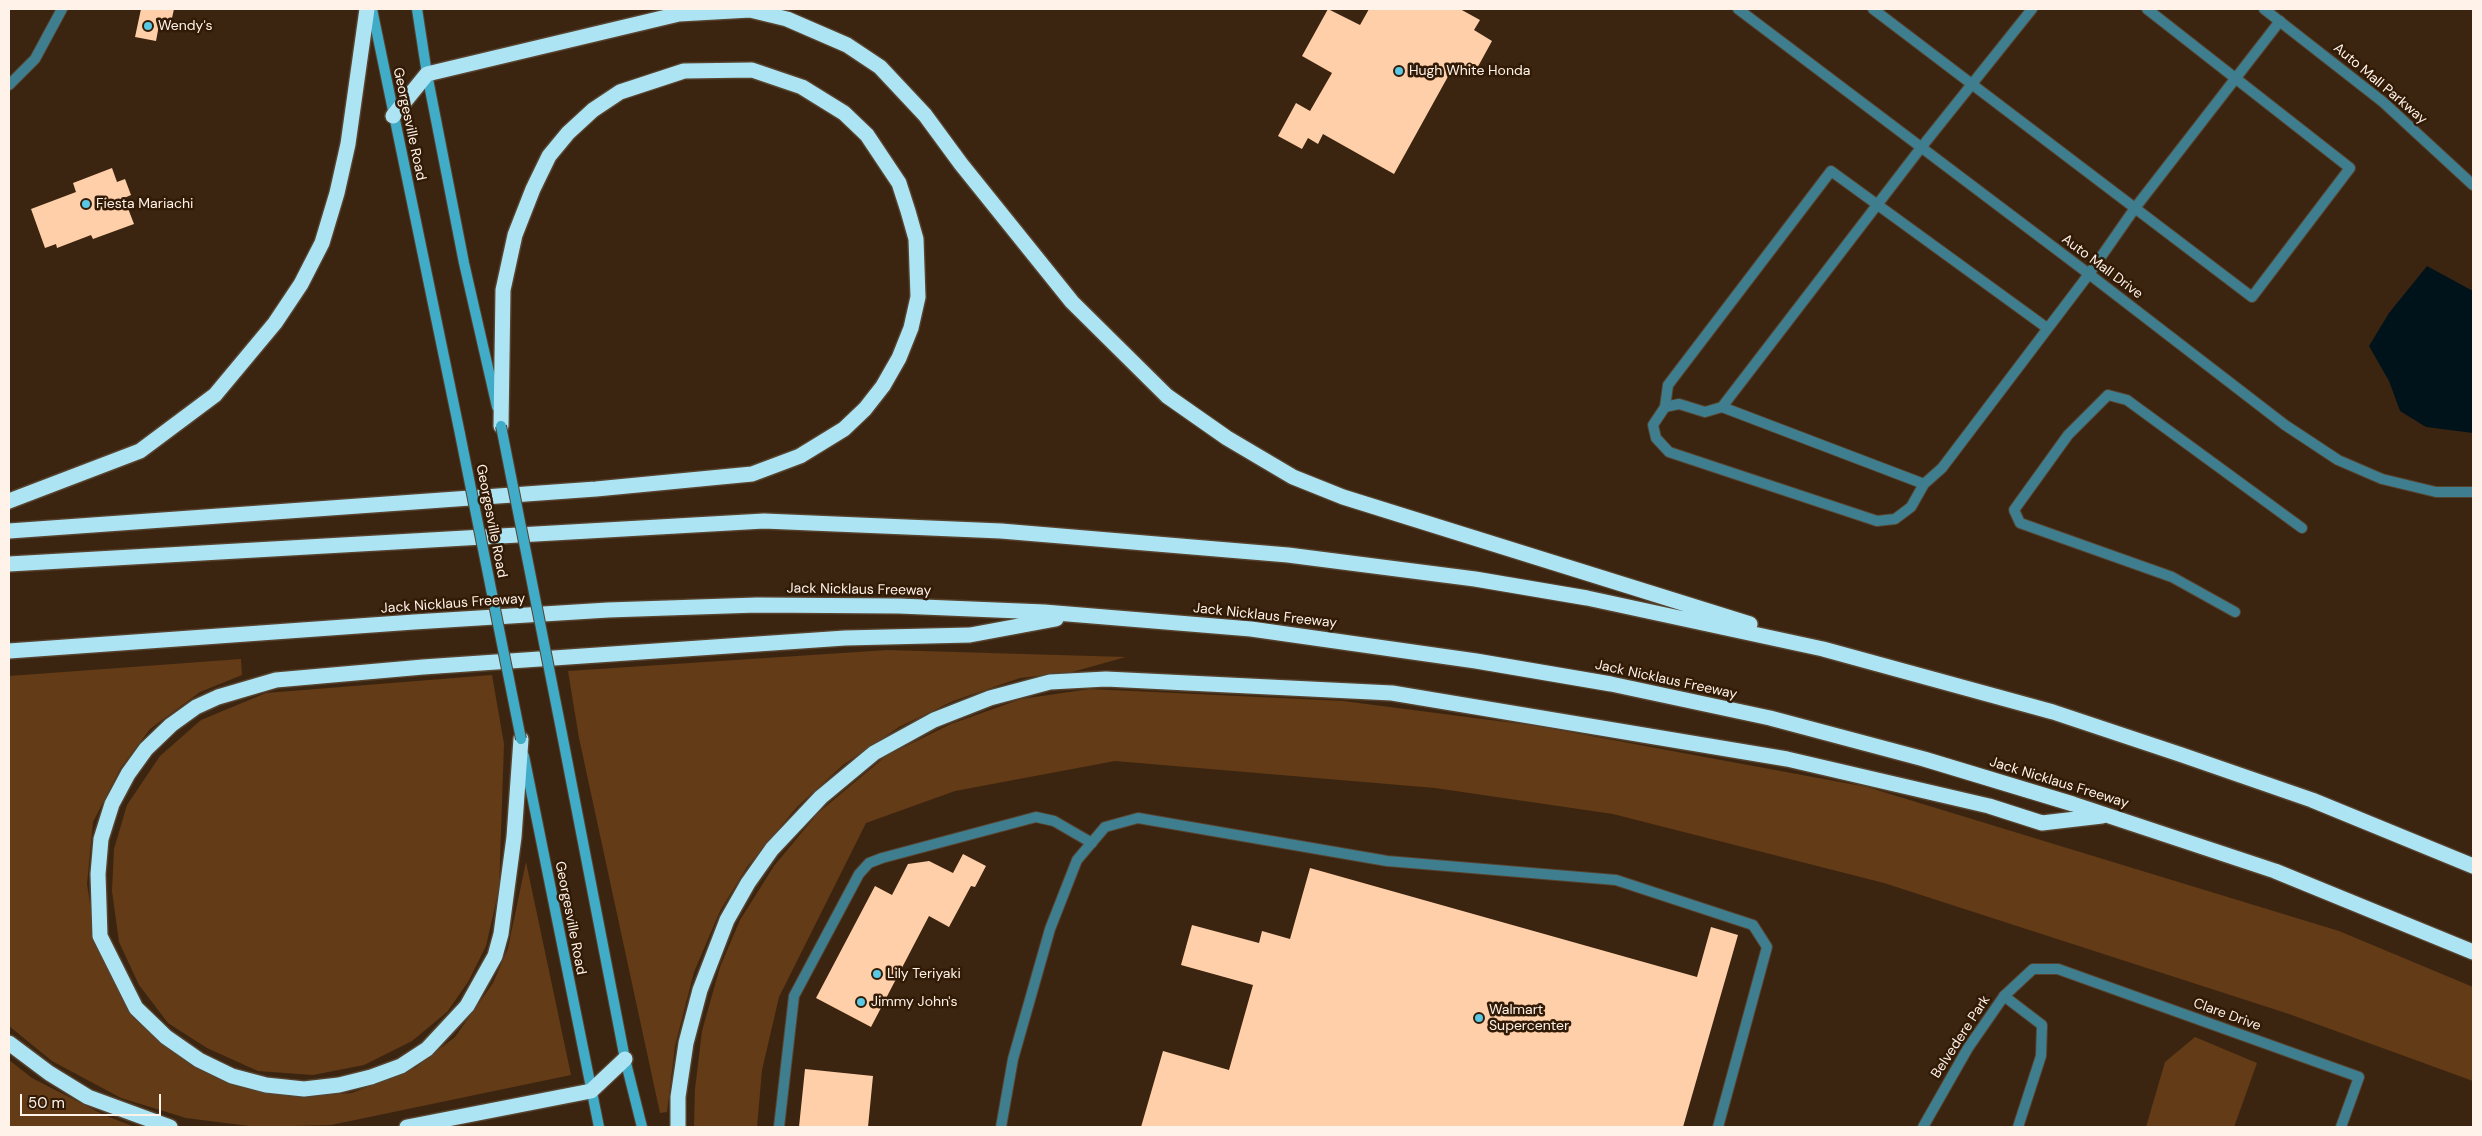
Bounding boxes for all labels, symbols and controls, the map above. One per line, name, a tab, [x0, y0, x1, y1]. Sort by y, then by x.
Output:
place label: Wendy's	[158, 18, 213, 34]
marker: Wendy's	[142, 20, 154, 32]
street label: Auto Mall Parkway	[2330, 40, 2430, 128]
place label: Hugh White Honda	[1409, 63, 1530, 79]
marker: Hugh White Honda	[1393, 65, 1405, 77]
street label: Georgesville Road	[389, 66, 429, 182]
place label: Fiesta Mariachi	[96, 196, 193, 212]
marker: Fiesta Mariachi	[80, 198, 92, 210]
street label: Auto Mall Drive	[2058, 231, 2146, 303]
street label: Georgesville Road	[472, 463, 510, 579]
street label: Jack Nicklaus Freeway	[787, 580, 931, 600]
street label: Jack Nicklaus Freeway	[380, 591, 526, 617]
street label: Jack Nicklaus Freeway	[1192, 600, 1338, 632]
street label: Jack Nicklaus Freeway	[1593, 657, 1739, 703]
street label: Jack Nicklaus Freeway	[1987, 754, 2131, 812]
street label: Georgesville Road	[551, 860, 589, 976]
place label: Lily Teriyaki	[887, 966, 961, 982]
marker: Lily Teriyaki	[871, 968, 883, 980]
street label: Belvedere Park	[1928, 992, 1994, 1082]
place label: Jimmy John's	[871, 994, 958, 1010]
street label: Clare Drive	[2191, 995, 2263, 1035]
marker: Jimmy John's	[855, 996, 867, 1008]
place label: Walmart Supercenter	[1489, 1002, 1569, 1034]
marker: Walmart Supercenter	[1473, 1012, 1485, 1024]
scale bar	[22, 1084, 164, 1116]
text: 50 m	[28, 1093, 65, 1113]

